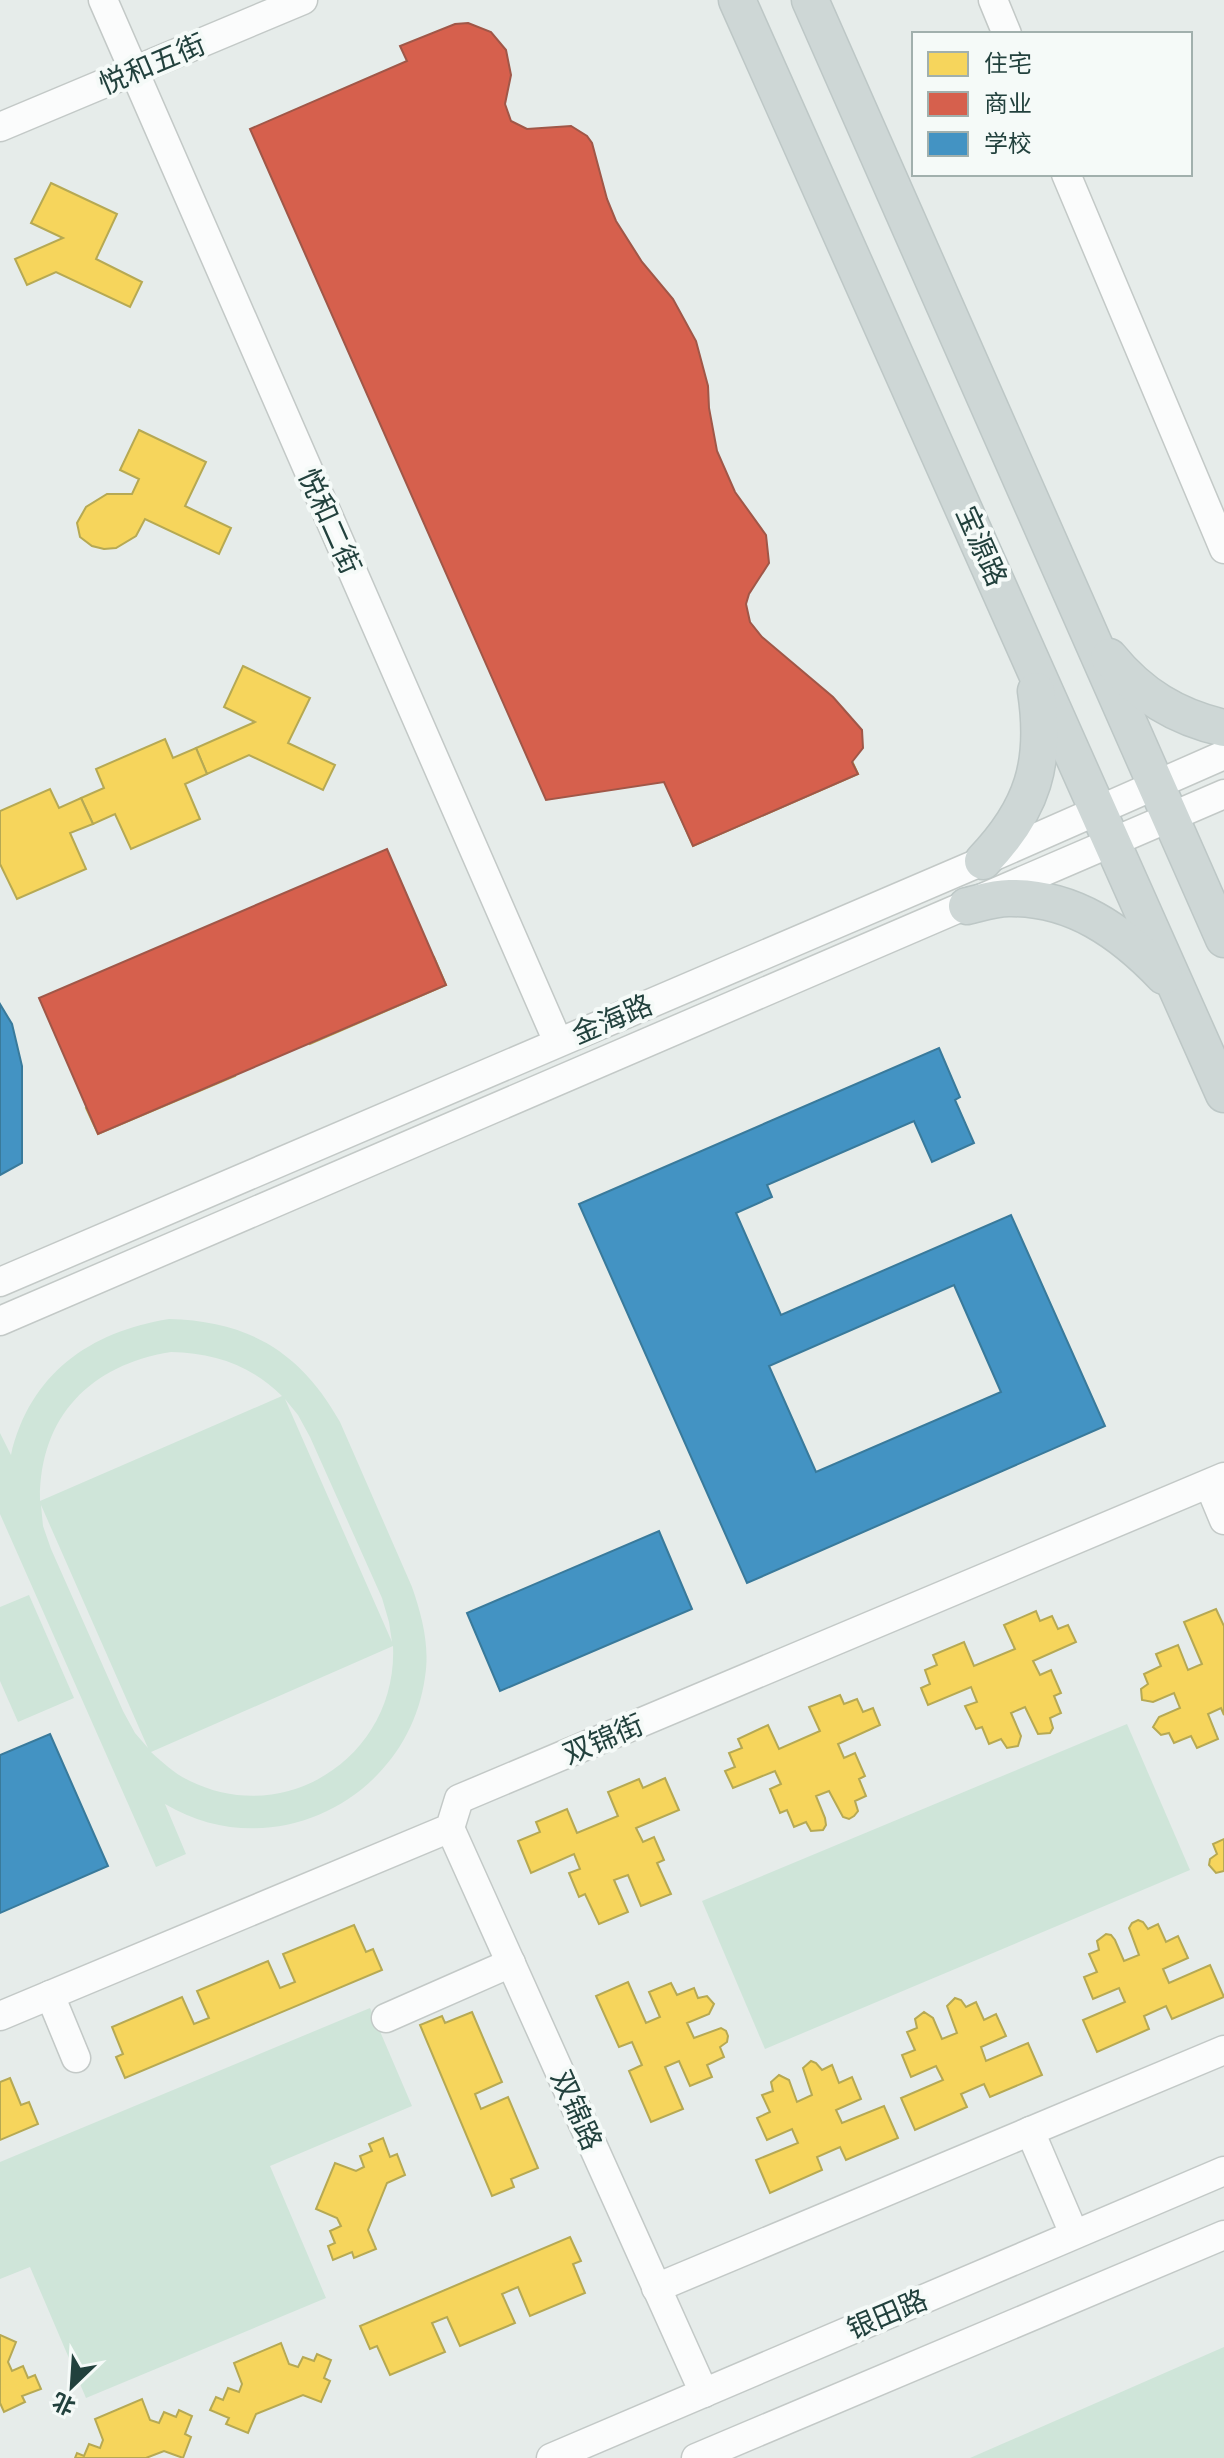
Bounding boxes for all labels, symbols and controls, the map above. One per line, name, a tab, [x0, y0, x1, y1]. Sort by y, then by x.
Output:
street label: 悦和五街	[94, 27, 211, 102]
legend	[912, 32, 1192, 176]
text: 住宅	[984, 50, 1032, 79]
text: 商业	[984, 90, 1032, 119]
text: 学校	[984, 130, 1032, 159]
street label: 悦和二街	[291, 463, 367, 579]
street label: 宝源路	[948, 501, 1014, 592]
street label: 金海路	[567, 988, 658, 1052]
street label: 双锦街	[558, 1708, 649, 1772]
street label: 双锦路	[543, 2065, 609, 2156]
street label: 银田路	[842, 2283, 933, 2347]
north arrow	[32, 2346, 112, 2426]
text: 北	[48, 2387, 79, 2420]

